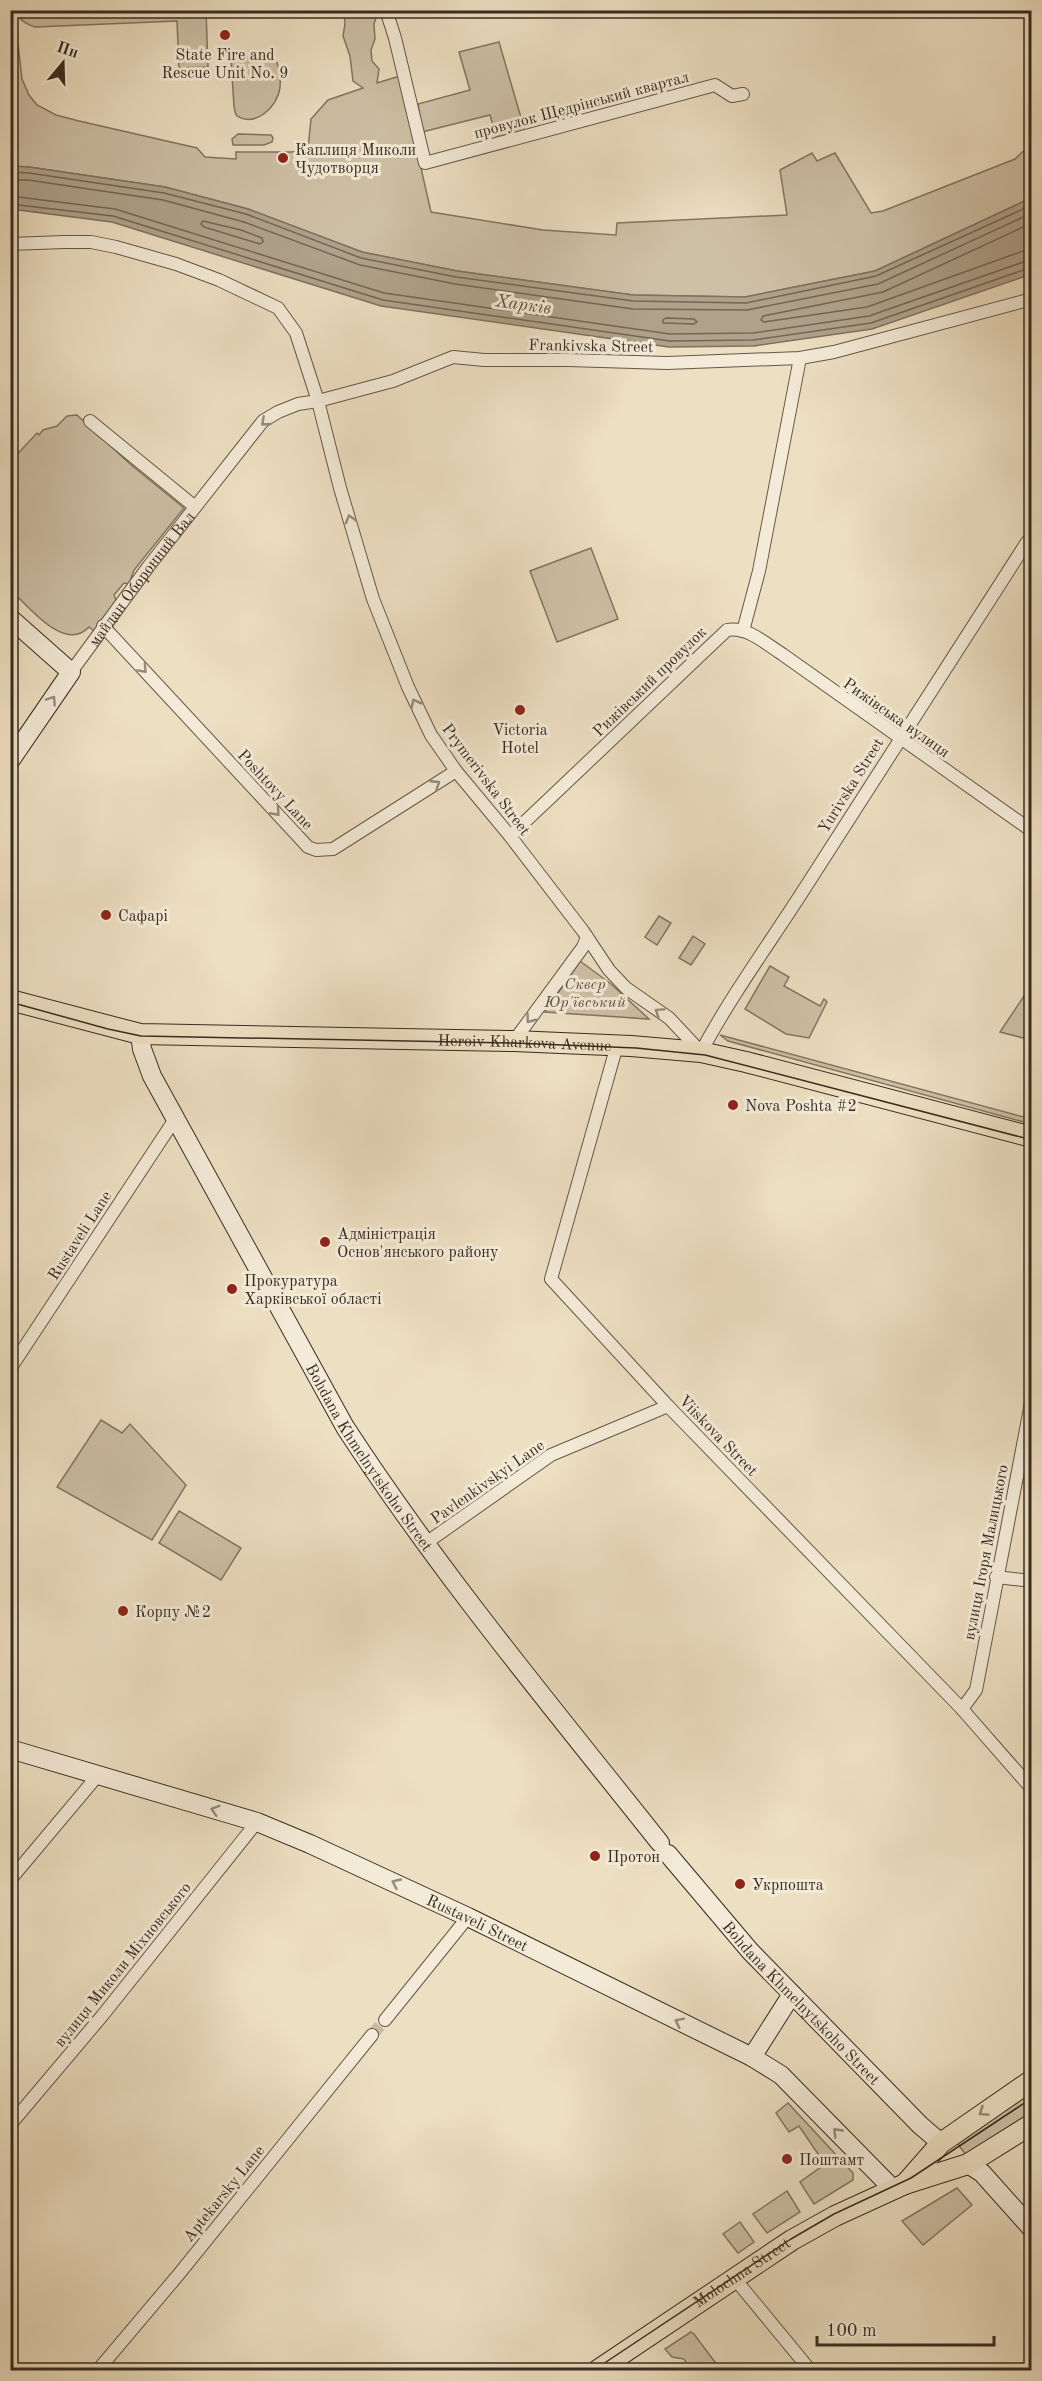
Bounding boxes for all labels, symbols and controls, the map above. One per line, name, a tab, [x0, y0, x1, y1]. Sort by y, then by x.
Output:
marker: State Fire and Rescue Unit No. 9	[218, 28, 232, 42]
north arrow	[33, 33, 93, 93]
text: Пн	[54, 40, 80, 62]
place label: State Fire and Rescue Unit No. 9	[161, 48, 289, 82]
street label: провулок Щедрінський квартал	[472, 69, 691, 142]
place label: Каплиця Миколи Чудотворця	[295, 143, 416, 177]
marker: Каплиця Миколи Чудотворця	[276, 151, 290, 165]
water label: Харків	[493, 292, 553, 318]
street label: Frankivska Street	[528, 338, 654, 356]
one-way arrow	[261, 415, 271, 426]
street label: майдан Оборонний Вал	[87, 509, 199, 650]
one-way arrow	[345, 514, 357, 525]
street label: Рижівський провулок	[591, 624, 710, 740]
one-way arrow	[136, 663, 147, 673]
street label: Рижівська вулиця	[840, 676, 952, 761]
one-way arrow	[45, 695, 56, 706]
one-way arrow	[411, 698, 423, 709]
marker: Victoria Hotel	[513, 703, 527, 717]
street label: Prymerivska Street	[438, 721, 533, 839]
place label: Victoria Hotel	[492, 723, 548, 757]
street label: Yurivska Street	[816, 735, 888, 837]
street label: Poshtovy Lane	[234, 747, 315, 833]
one-way arrow	[429, 780, 440, 791]
one-way arrow	[269, 806, 280, 816]
marker: Сафарі	[99, 908, 113, 922]
place label: Сафарі	[118, 909, 168, 925]
park label: Сквер Юр'ївський	[543, 977, 626, 1011]
one-way arrow	[655, 1008, 666, 1019]
one-way arrow	[527, 1013, 538, 1024]
street label: Heroiv Kharkova Avenue	[437, 1034, 612, 1055]
marker: Nova Poshta #2	[726, 1098, 740, 1112]
place label: Nova Poshta #2	[745, 1099, 857, 1115]
street label: Rustaveli Lane	[46, 1189, 115, 1284]
place label: Адміністрація Основ'янського району	[337, 1227, 499, 1261]
marker: Адміністрація Основ'янського району	[318, 1235, 332, 1249]
place label: Прокуратура Харківської області	[244, 1274, 381, 1308]
marker: Прокуратура Харківської області	[225, 1282, 239, 1296]
street label: Bohdana Khmelnytskoho Street	[302, 1362, 435, 1555]
street label: Viiskova Street	[675, 1393, 760, 1480]
street label: Pavlenkivskyi Lane	[428, 1437, 548, 1528]
street label: вулиця Ігоря Малицького	[962, 1463, 1012, 1641]
marker: Корпу №2	[116, 1604, 130, 1618]
place label: Корпу №2	[135, 1605, 211, 1621]
one-way arrow	[210, 1805, 221, 1817]
marker: Протон	[588, 1849, 602, 1863]
place label: Протон	[607, 1850, 660, 1866]
marker: Укрпошта	[733, 1877, 747, 1891]
place label: Укрпошта	[752, 1878, 824, 1894]
one-way arrow	[391, 1879, 402, 1891]
street label: вулиця Миколи Міхновського	[52, 1880, 195, 2051]
street label: Rustaveli Street	[424, 1893, 531, 1955]
street label: Bohdana Khmelnytskoho Street	[719, 1919, 882, 2089]
one-way arrow	[675, 2018, 686, 2029]
one-way arrow	[979, 2105, 990, 2116]
one-way arrow	[833, 2129, 844, 2139]
street label: Aptekarsky Lane	[181, 2143, 268, 2246]
marker: Поштамт	[780, 2152, 794, 2166]
place label: Поштамт	[799, 2153, 864, 2169]
street label: Molochna Street	[691, 2236, 794, 2312]
scale bar	[817, 2309, 994, 2347]
text: 100 m	[826, 2322, 877, 2340]

